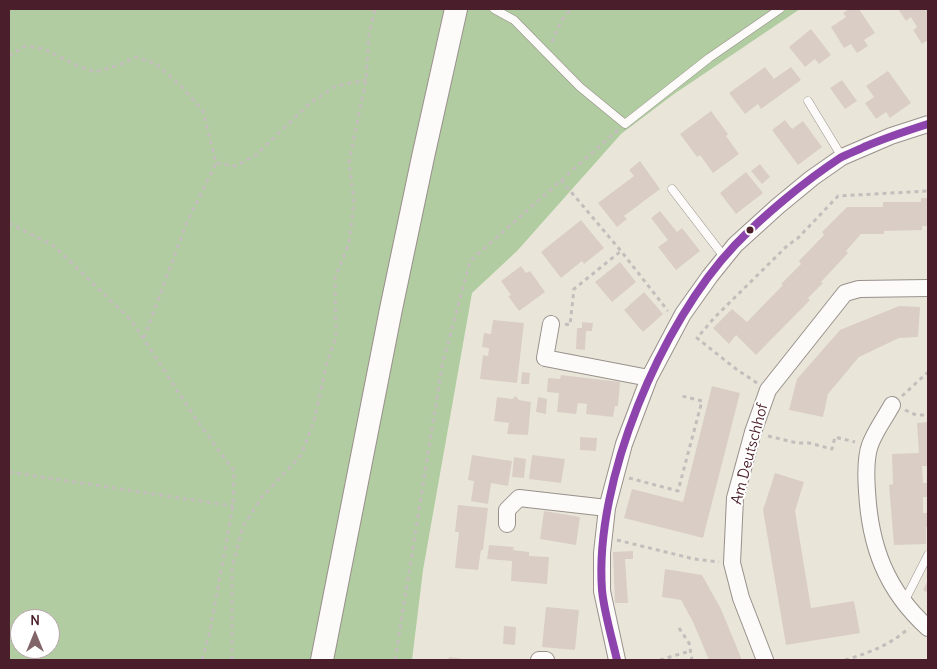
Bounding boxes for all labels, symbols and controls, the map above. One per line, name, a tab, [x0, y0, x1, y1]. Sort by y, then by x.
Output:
unlabelled marker	[745, 225, 755, 235]
street label: Am Deutschhof	[728, 401, 772, 507]
north arrow	[10, 609, 60, 659]
text: N	[30, 611, 40, 629]

